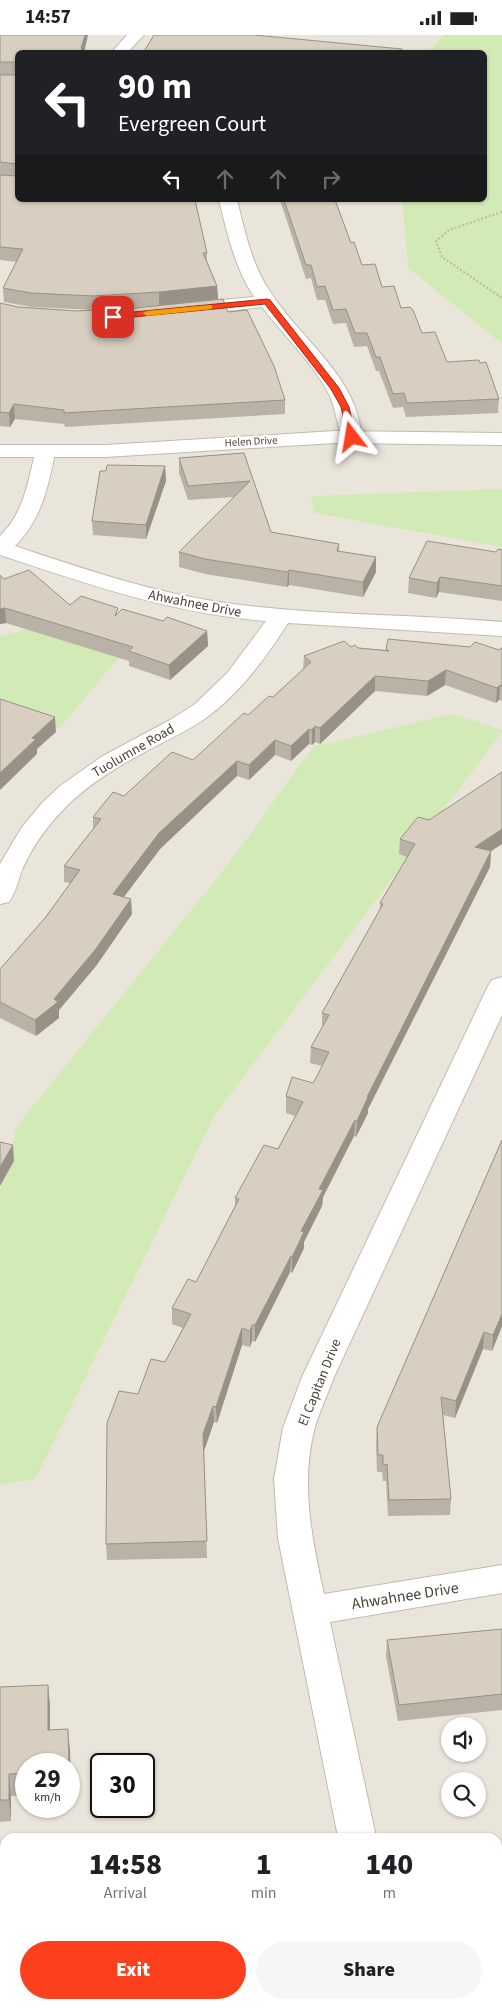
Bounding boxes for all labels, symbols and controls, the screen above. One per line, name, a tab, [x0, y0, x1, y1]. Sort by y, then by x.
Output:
text: 14:57	[25, 4, 71, 31]
text: 90 m	[118, 62, 192, 112]
icon: left	[35, 70, 100, 135]
text: Evergreen Court	[118, 108, 266, 140]
icon: left	[158, 165, 186, 193]
icon: ahead	[211, 165, 239, 193]
icon: ahead	[264, 165, 292, 193]
icon: right	[317, 165, 345, 193]
pin	[92, 296, 134, 338]
icon: arrive	[99, 303, 127, 331]
position arrow	[325, 410, 377, 462]
street label: Helen Drive	[224, 433, 278, 450]
street label: Ahwahnee Drive	[147, 585, 243, 623]
street label: Tuolumne Road	[89, 719, 178, 783]
street label: El Capitan Drive	[293, 1336, 347, 1429]
street label: Ahwahnee Drive	[350, 1577, 460, 1615]
map controls	[441, 1717, 486, 1817]
button: sound	[441, 1717, 486, 1762]
speed limit sign: 30	[90, 1753, 155, 1818]
text: 29	[34, 1761, 61, 1797]
button: search	[441, 1772, 486, 1817]
text: km/h	[34, 1789, 61, 1806]
text: 14:58	[89, 1843, 162, 1886]
text: 1	[256, 1843, 272, 1886]
text: 140	[365, 1843, 413, 1886]
text: Arrival	[104, 1882, 147, 1904]
text: min	[251, 1882, 277, 1904]
text: m	[383, 1882, 396, 1904]
button: Exit	[20, 1941, 246, 1999]
button: Share	[256, 1941, 482, 1999]

